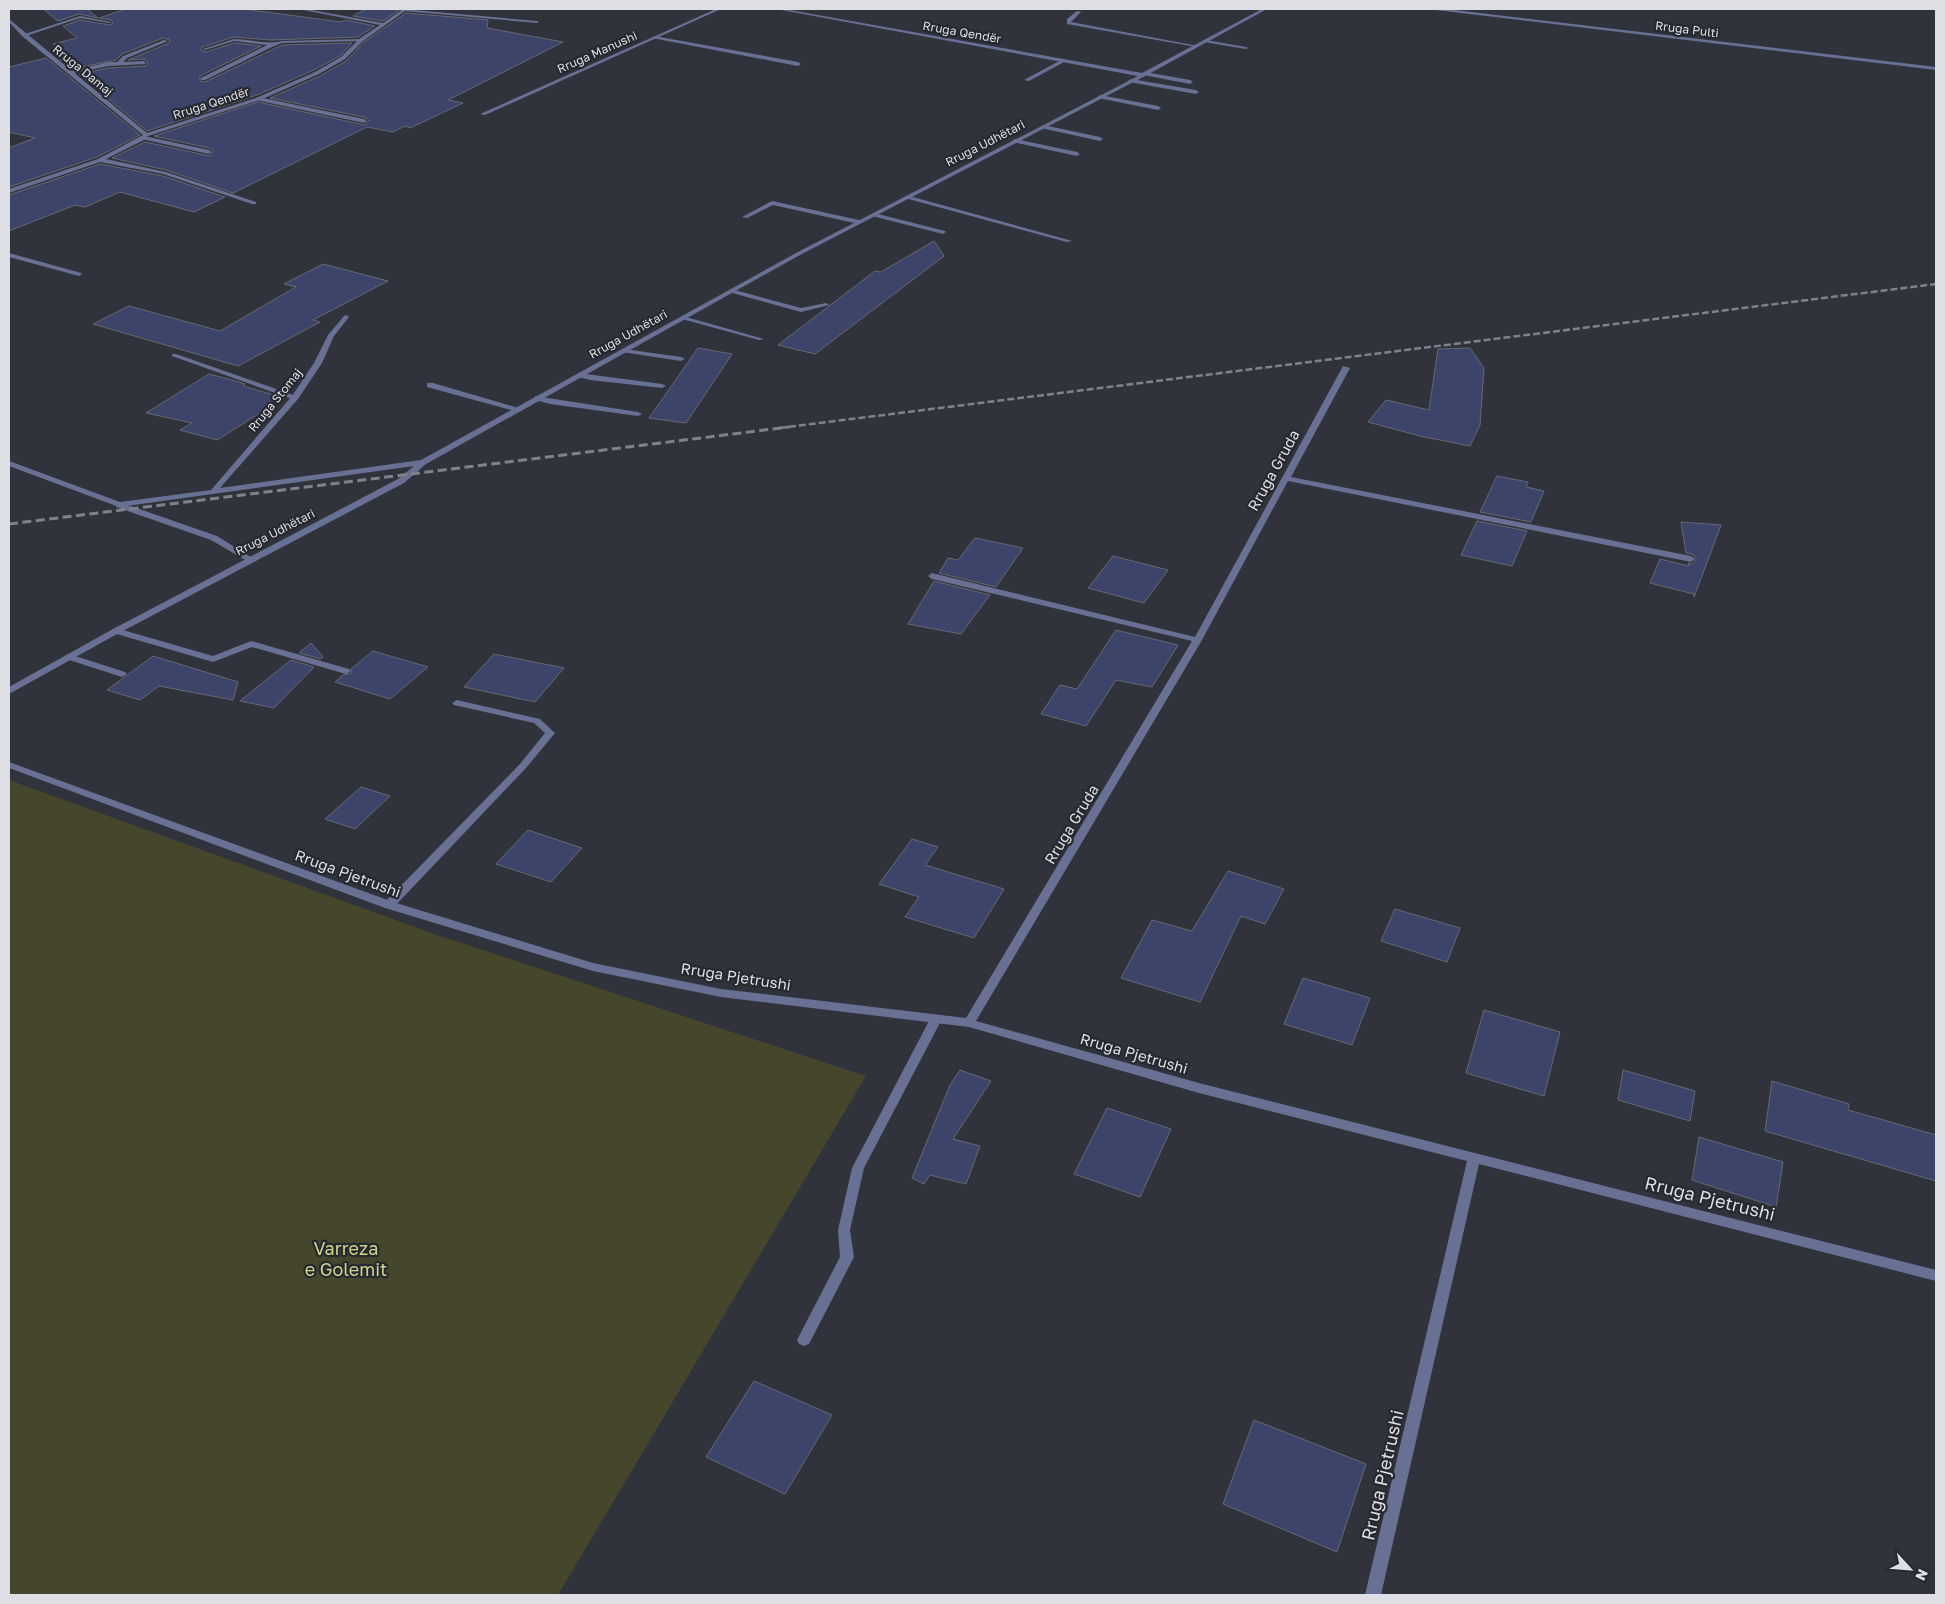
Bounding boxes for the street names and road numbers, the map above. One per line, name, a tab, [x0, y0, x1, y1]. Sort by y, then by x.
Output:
street label: Rruga Qendër	[922, 18, 1003, 46]
street label: Rruga Pulti	[1654, 18, 1720, 40]
street label: Rruga Manushi	[555, 28, 639, 76]
street label: Rruga Damaj	[50, 41, 116, 99]
street label: Rruga Qendër	[171, 83, 251, 122]
street label: Rruga Udhëtari	[943, 117, 1027, 169]
street label: Rruga Udhëtari	[586, 306, 670, 362]
street label: Rruga Stomaj	[245, 365, 305, 435]
street label: Rruga Gruda	[1243, 426, 1303, 514]
street label: Rruga Udhëtari	[233, 506, 317, 558]
street label: Rruga Gruda	[1040, 781, 1102, 867]
street label: Rruga Pjetrushi	[293, 846, 403, 900]
street label: Rruga Pjetrushi	[680, 958, 792, 994]
street label: Rruga Pjetrushi	[1078, 1029, 1190, 1077]
street label: Rruga Pjetrushi	[1643, 1171, 1777, 1225]
street label: Rruga Pjetrushi	[1356, 1407, 1408, 1543]

